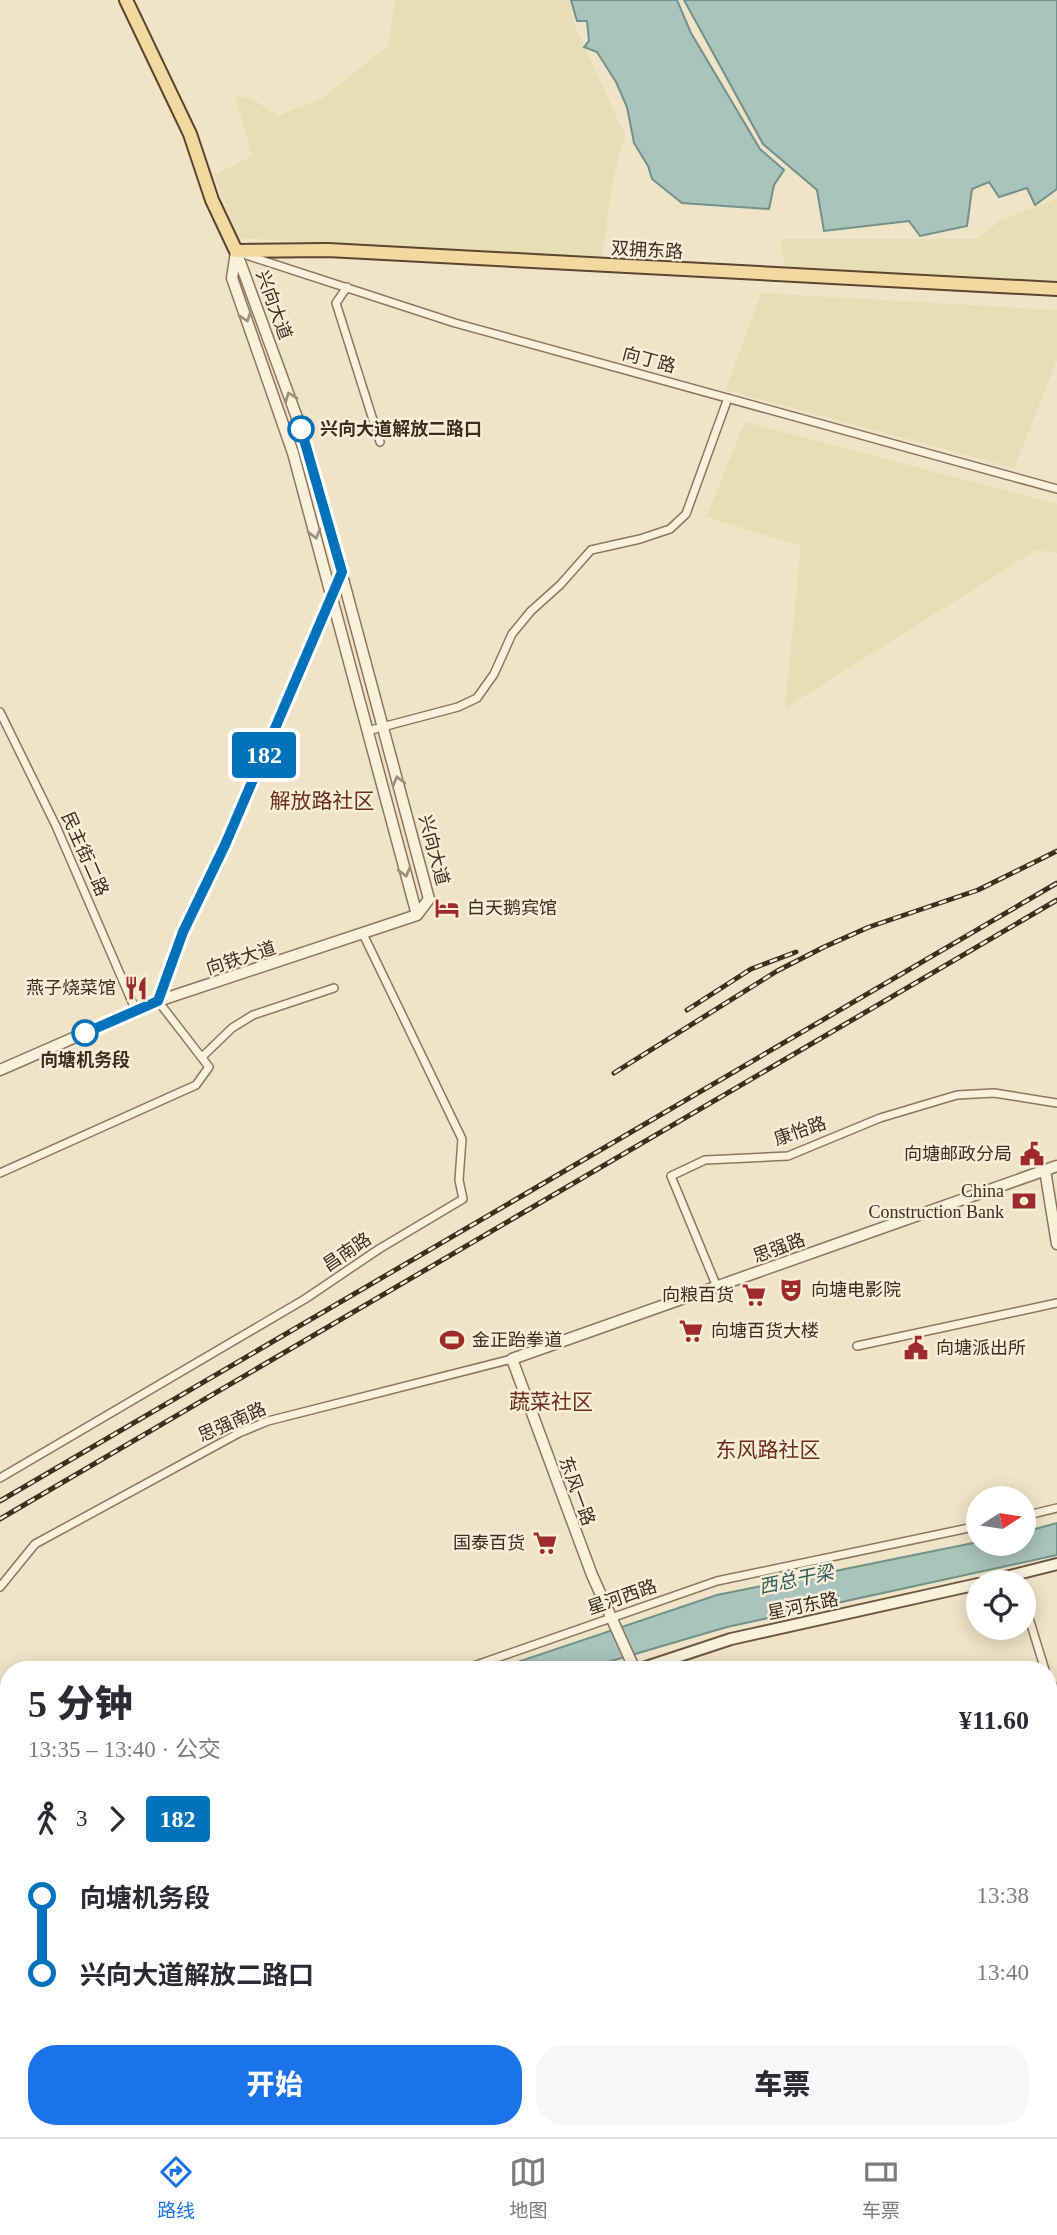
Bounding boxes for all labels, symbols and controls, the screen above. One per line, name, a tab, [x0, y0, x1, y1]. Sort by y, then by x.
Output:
street label: 双拥东路	[611, 238, 683, 262]
street label: 兴向大道	[252, 268, 296, 342]
one-way arrow	[238, 310, 252, 323]
street label: 向丁路	[620, 343, 678, 377]
one-way arrow	[284, 392, 298, 404]
marker: 兴向大道解放二路口	[288, 416, 314, 442]
place label: 兴向大道解放二路口	[320, 419, 482, 439]
one-way arrow	[306, 527, 321, 539]
line badge: 182	[224, 732, 304, 778]
text: 182	[246, 742, 282, 768]
one-way arrow	[392, 775, 406, 787]
district label: 解放路社区	[270, 789, 375, 813]
street label: 民主街二路	[58, 809, 112, 899]
street label: 兴向大道	[415, 813, 453, 887]
one-way arrow	[397, 866, 411, 878]
hotel icon: 白天鹅宾馆	[433, 894, 461, 922]
place label: 白天鹅宾馆	[467, 898, 557, 918]
street label: 向铁大道	[204, 937, 278, 979]
restaurant icon: 燕子烧菜馆	[122, 974, 150, 1002]
place label: 燕子烧菜馆	[26, 978, 116, 998]
marker: 向塘机务段	[72, 1020, 98, 1046]
place label: 向塘机务段	[40, 1050, 130, 1070]
street label: 康怡路	[771, 1113, 829, 1149]
public building icon: 向塘邮政分局	[1018, 1140, 1046, 1168]
place label: 向塘邮政分局	[904, 1144, 1012, 1164]
place label: China Construction Bank	[869, 1181, 1004, 1222]
bank icon: China Construction Bank	[1010, 1187, 1038, 1215]
street label: 昌南路	[319, 1229, 375, 1275]
street label: 思强路	[750, 1229, 808, 1267]
theatre icon: 向塘电影院	[777, 1276, 805, 1304]
place label: 向塘电影院	[811, 1280, 901, 1300]
supermarket icon: 向粮百货	[740, 1281, 768, 1309]
place label: 向粮百货	[662, 1285, 734, 1305]
supermarket icon: 向塘百货大楼	[677, 1317, 705, 1345]
place label: 向塘百货大楼	[711, 1321, 819, 1341]
sports icon: 金正跆拳道	[438, 1326, 466, 1354]
place label: 金正跆拳道	[472, 1330, 562, 1350]
public building icon: 向塘派出所	[902, 1334, 930, 1362]
place label: 向塘派出所	[936, 1338, 1026, 1358]
district label: 蔬菜社区	[509, 1390, 593, 1414]
street label: 思强南路	[195, 1398, 269, 1446]
district label: 东风路社区	[716, 1438, 821, 1462]
street label: 东风一路	[555, 1454, 599, 1528]
north arrow	[966, 1486, 1036, 1556]
map controls	[966, 1486, 1036, 1640]
supermarket icon: 国泰百货	[531, 1529, 559, 1557]
place label: 国泰百货	[453, 1533, 525, 1553]
water label: 西总干梁	[757, 1561, 837, 1598]
button: locate	[966, 1570, 1036, 1640]
street label: 星河西路	[585, 1576, 659, 1618]
street label: 星河东路	[766, 1589, 840, 1623]
text: 5 分钟	[28, 1683, 133, 1725]
text: ¥11.60	[959, 1706, 1029, 1735]
text: 13:35 – 13:40 · 公交	[28, 1737, 221, 1762]
icon: walk	[28, 1800, 66, 1838]
icon: forward	[98, 1800, 136, 1838]
text: 3	[76, 1806, 88, 1831]
text: 182	[160, 1806, 196, 1832]
text: 13:38	[977, 1883, 1029, 1908]
text: 向塘机务段	[80, 1884, 210, 1913]
text: 13:40	[977, 1960, 1029, 1985]
text: 兴向大道解放二路口	[80, 1961, 314, 1990]
button: 开始	[28, 2045, 522, 2125]
button: 车票	[536, 2045, 1029, 2125]
tab: 路线	[157, 2153, 195, 2222]
tab: 地图	[509, 2153, 548, 2222]
tab: 车票	[862, 2153, 900, 2222]

